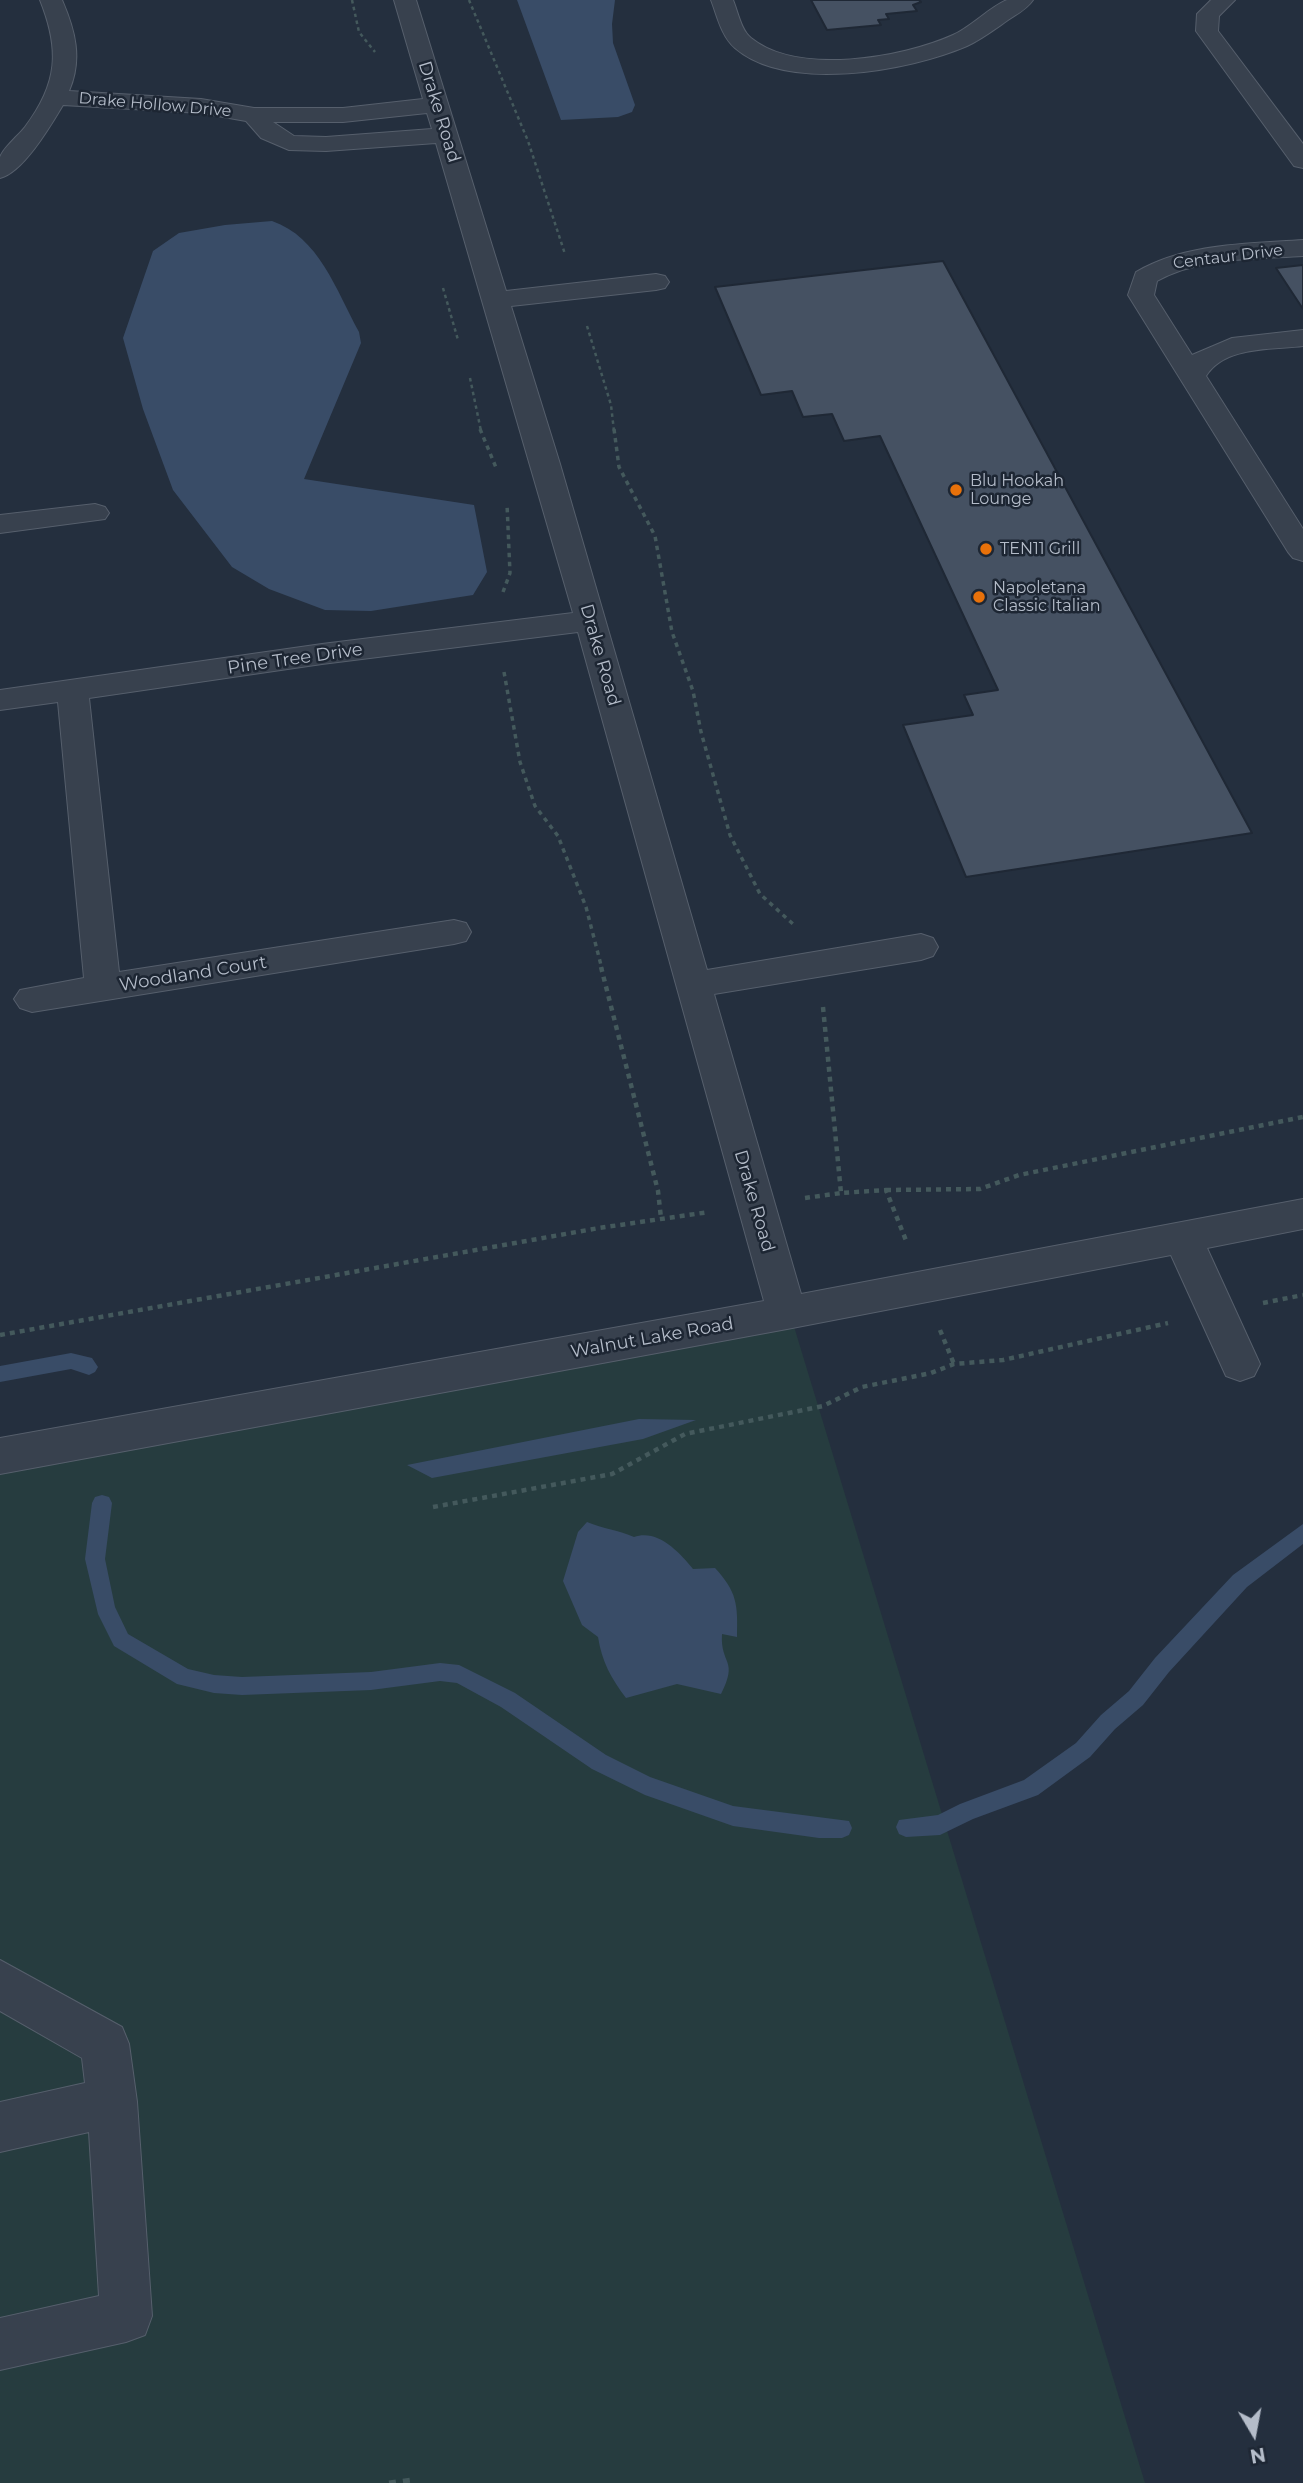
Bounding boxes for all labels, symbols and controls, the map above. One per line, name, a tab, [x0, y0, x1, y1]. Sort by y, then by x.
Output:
street label: Drake Road	[413, 59, 465, 165]
street label: Drake Hollow Drive	[78, 89, 232, 121]
street label: Centaur Drive	[1172, 241, 1284, 273]
place label: Blu Hookah Lounge	[970, 471, 1064, 509]
marker: Blu Hookah Lounge	[948, 482, 964, 498]
place label: TEN11 Grill	[1000, 539, 1080, 559]
marker: TEN11 Grill	[978, 541, 994, 557]
place label: Napoletana Classic Italian	[993, 578, 1101, 616]
marker: Napoletana Classic Italian	[971, 589, 987, 605]
street label: Drake Road	[575, 602, 625, 708]
street label: Pine Tree Drive	[226, 639, 364, 679]
street label: Woodland Court	[118, 952, 268, 996]
street label: Drake Road	[729, 1148, 779, 1254]
street label: Walnut Lake Road	[569, 1313, 735, 1363]
north arrow	[1219, 2399, 1289, 2469]
text: N	[1248, 2443, 1267, 2468]

